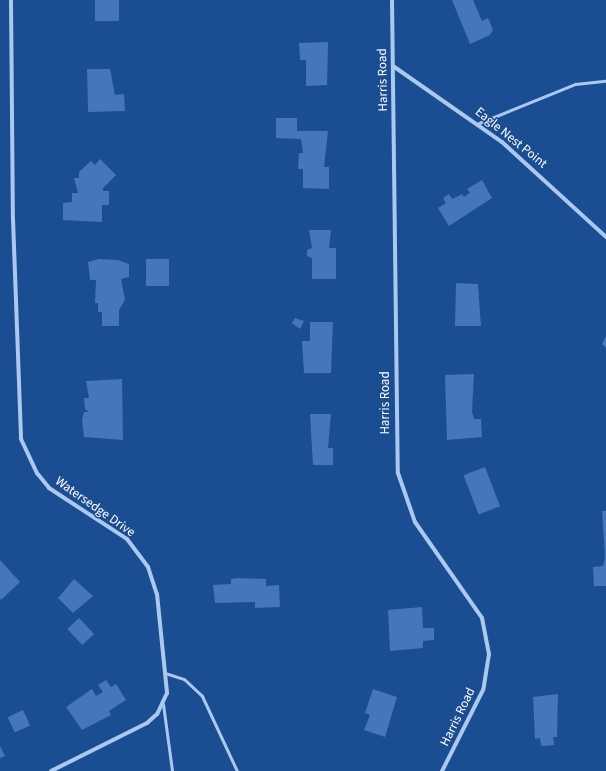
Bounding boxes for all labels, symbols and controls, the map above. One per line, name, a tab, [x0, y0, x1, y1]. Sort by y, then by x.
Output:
street label: Harris Road	[375, 48, 391, 112]
street label: Eagle Nest Point	[472, 104, 550, 172]
street label: Harris Road	[377, 371, 393, 435]
street label: Watersedge Drive	[52, 474, 138, 540]
street label: Harris Road	[437, 685, 479, 749]

